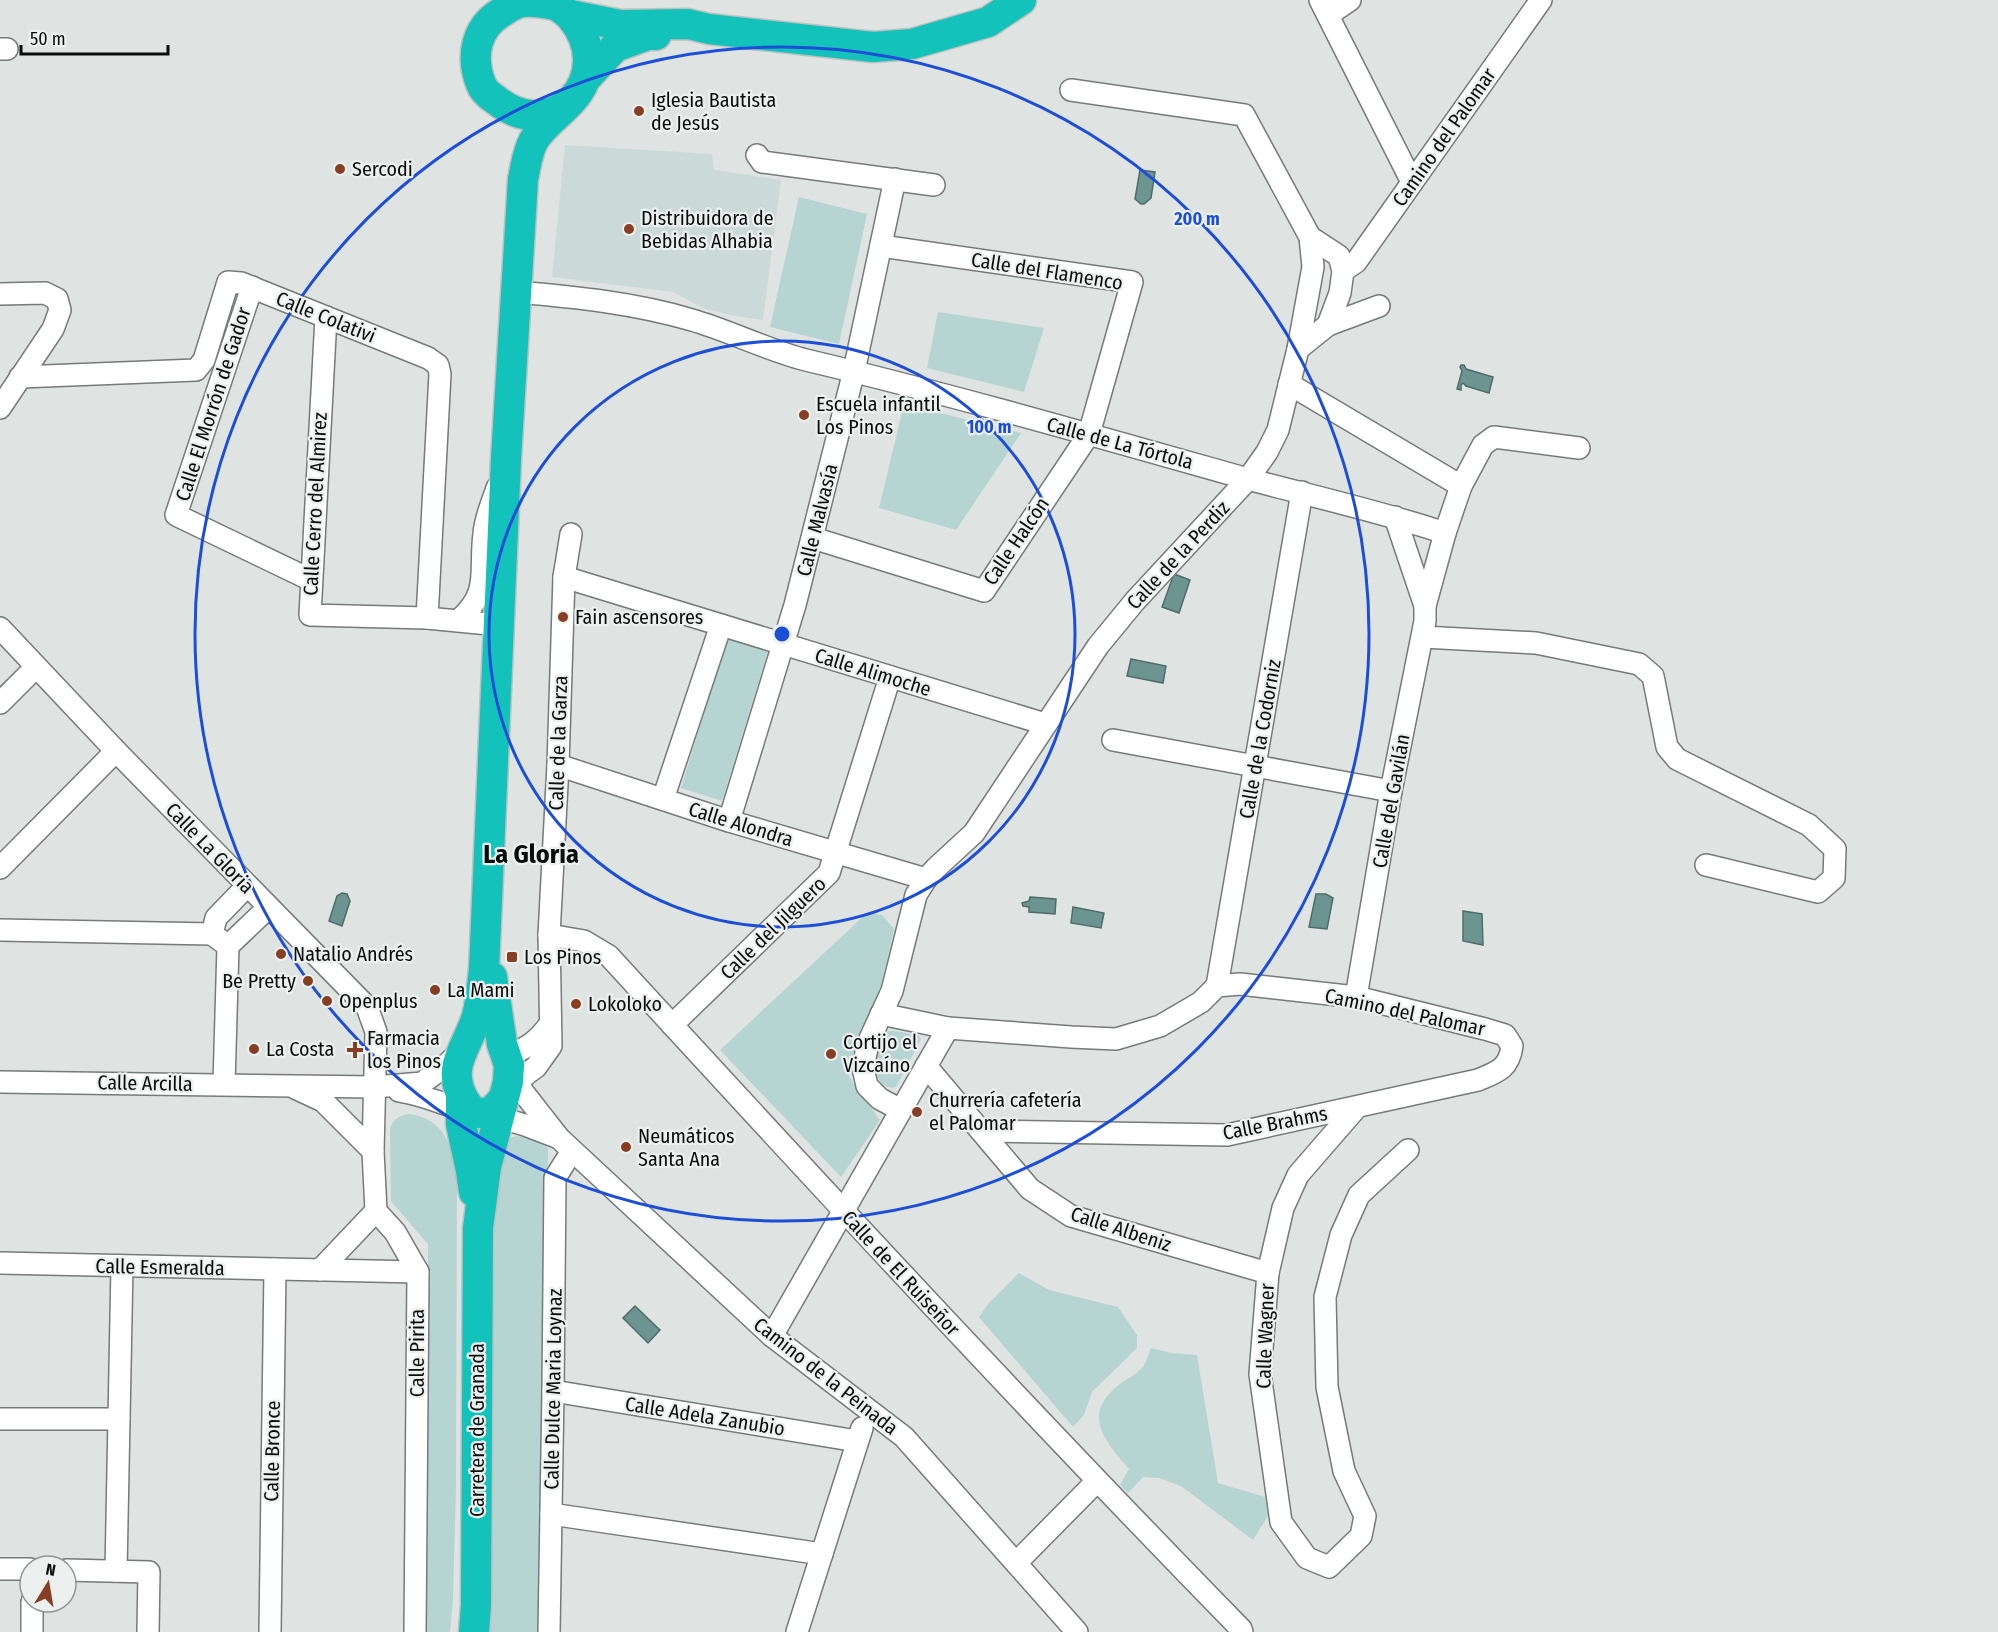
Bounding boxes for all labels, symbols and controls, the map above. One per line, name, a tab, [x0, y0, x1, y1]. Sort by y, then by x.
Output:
scale bar	[21, 18, 168, 56]
text: 50 m	[30, 28, 66, 50]
street label: Camino del Palomar	[1387, 63, 1501, 211]
place label: Iglesia Bautista de Jesús	[651, 88, 776, 135]
marker: Iglesia Bautista de Jesús	[632, 104, 646, 118]
place label: Sercodi	[352, 157, 413, 181]
marker: Sercodi	[333, 162, 347, 176]
place label: Distribuidora de Bebidas Alhabia	[641, 206, 774, 253]
text: 200 m	[1173, 208, 1220, 230]
marker: Distribuidora de Bebidas Alhabia	[622, 222, 636, 236]
street label: Calle del Flamenco	[969, 247, 1125, 295]
street label: Calle Colativi	[273, 286, 379, 348]
street label: Calle El Morrón de Gador	[170, 304, 256, 504]
place label: Escuela infantil Los Pinos	[816, 392, 941, 439]
marker: Escuela infantil Los Pinos	[797, 408, 811, 422]
street label: Calle Cerro del Almirez	[298, 412, 332, 596]
street label: Calle de La Tórtola	[1044, 412, 1196, 474]
text: 100 m	[967, 416, 1011, 438]
street label: Calle Malvasía	[791, 461, 843, 579]
street label: Calle Halcón	[978, 493, 1054, 589]
street label: Calle de la Perdiz	[1122, 496, 1234, 614]
place label: Fain ascensores	[575, 605, 703, 629]
marker: Fain ascensores	[556, 610, 570, 624]
centre of rings	[772, 624, 792, 644]
street label: Calle Alimoche	[812, 643, 934, 701]
street label: Calle de la Codorniz	[1234, 657, 1286, 821]
street label: Calle de la Garza	[544, 675, 572, 811]
street label: Calle del Gavilán	[1367, 732, 1415, 870]
street label: Calle Alondra	[686, 797, 796, 851]
street label: Calle La Gloria	[161, 798, 259, 898]
district label: La Gloria	[483, 839, 579, 870]
street label: Calle del Jilguero	[715, 872, 831, 984]
place label: Natalio Andrés	[293, 942, 413, 966]
place label: Los Pinos	[524, 945, 601, 969]
marker: Natalio Andrés	[274, 947, 288, 961]
marker: Los Pinos	[505, 950, 519, 964]
place label: Be Pretty	[222, 969, 296, 993]
marker: Be Pretty	[301, 974, 315, 988]
place label: La Mami	[447, 978, 515, 1002]
marker: La Mami	[428, 983, 442, 997]
street label: Camino del Palomar	[1323, 983, 1487, 1041]
place label: Openplus	[339, 989, 418, 1013]
place label: Lokoloko	[588, 992, 662, 1016]
marker: Openplus	[320, 994, 334, 1008]
marker: Lokoloko	[569, 997, 583, 1011]
place label: Farmacia los Pinos	[367, 1026, 441, 1073]
place label: Cortijo el Vizcaíno	[843, 1030, 917, 1077]
place label: La Costa	[266, 1037, 334, 1061]
marker: La Costa	[247, 1042, 261, 1056]
marker: Farmacia los Pinos	[348, 1043, 362, 1057]
marker: Cortijo el Vizcaíno	[824, 1047, 838, 1061]
street label: Calle Arcilla	[97, 1070, 193, 1096]
place label: Churrería cafetería el Palomar	[929, 1088, 1082, 1135]
street label: Calle Brahms	[1221, 1101, 1329, 1145]
marker: Churrería cafetería el Palomar	[910, 1105, 924, 1119]
place label: Neumáticos Santa Ana	[638, 1124, 734, 1171]
marker: Neumáticos Santa Ana	[619, 1140, 633, 1154]
street label: Calle Albeniz	[1068, 1201, 1174, 1257]
street label: Calle de El Ruiseñor	[837, 1206, 965, 1340]
street label: Calle Esmeralda	[95, 1254, 225, 1280]
street label: Calle Wagner	[1251, 1283, 1279, 1389]
street label: Calle Dulce Maria Loynaz	[539, 1288, 567, 1490]
street label: Calle Pirita	[405, 1309, 429, 1397]
street label: Camino de la Peinada	[749, 1312, 903, 1440]
street label: Carretera de Granada	[465, 1343, 489, 1517]
street label: Calle Adela Zanubio	[623, 1392, 787, 1440]
street label: Calle Bronce	[259, 1400, 285, 1502]
north arrow	[18, 1554, 78, 1614]
text: N	[44, 1560, 57, 1580]

